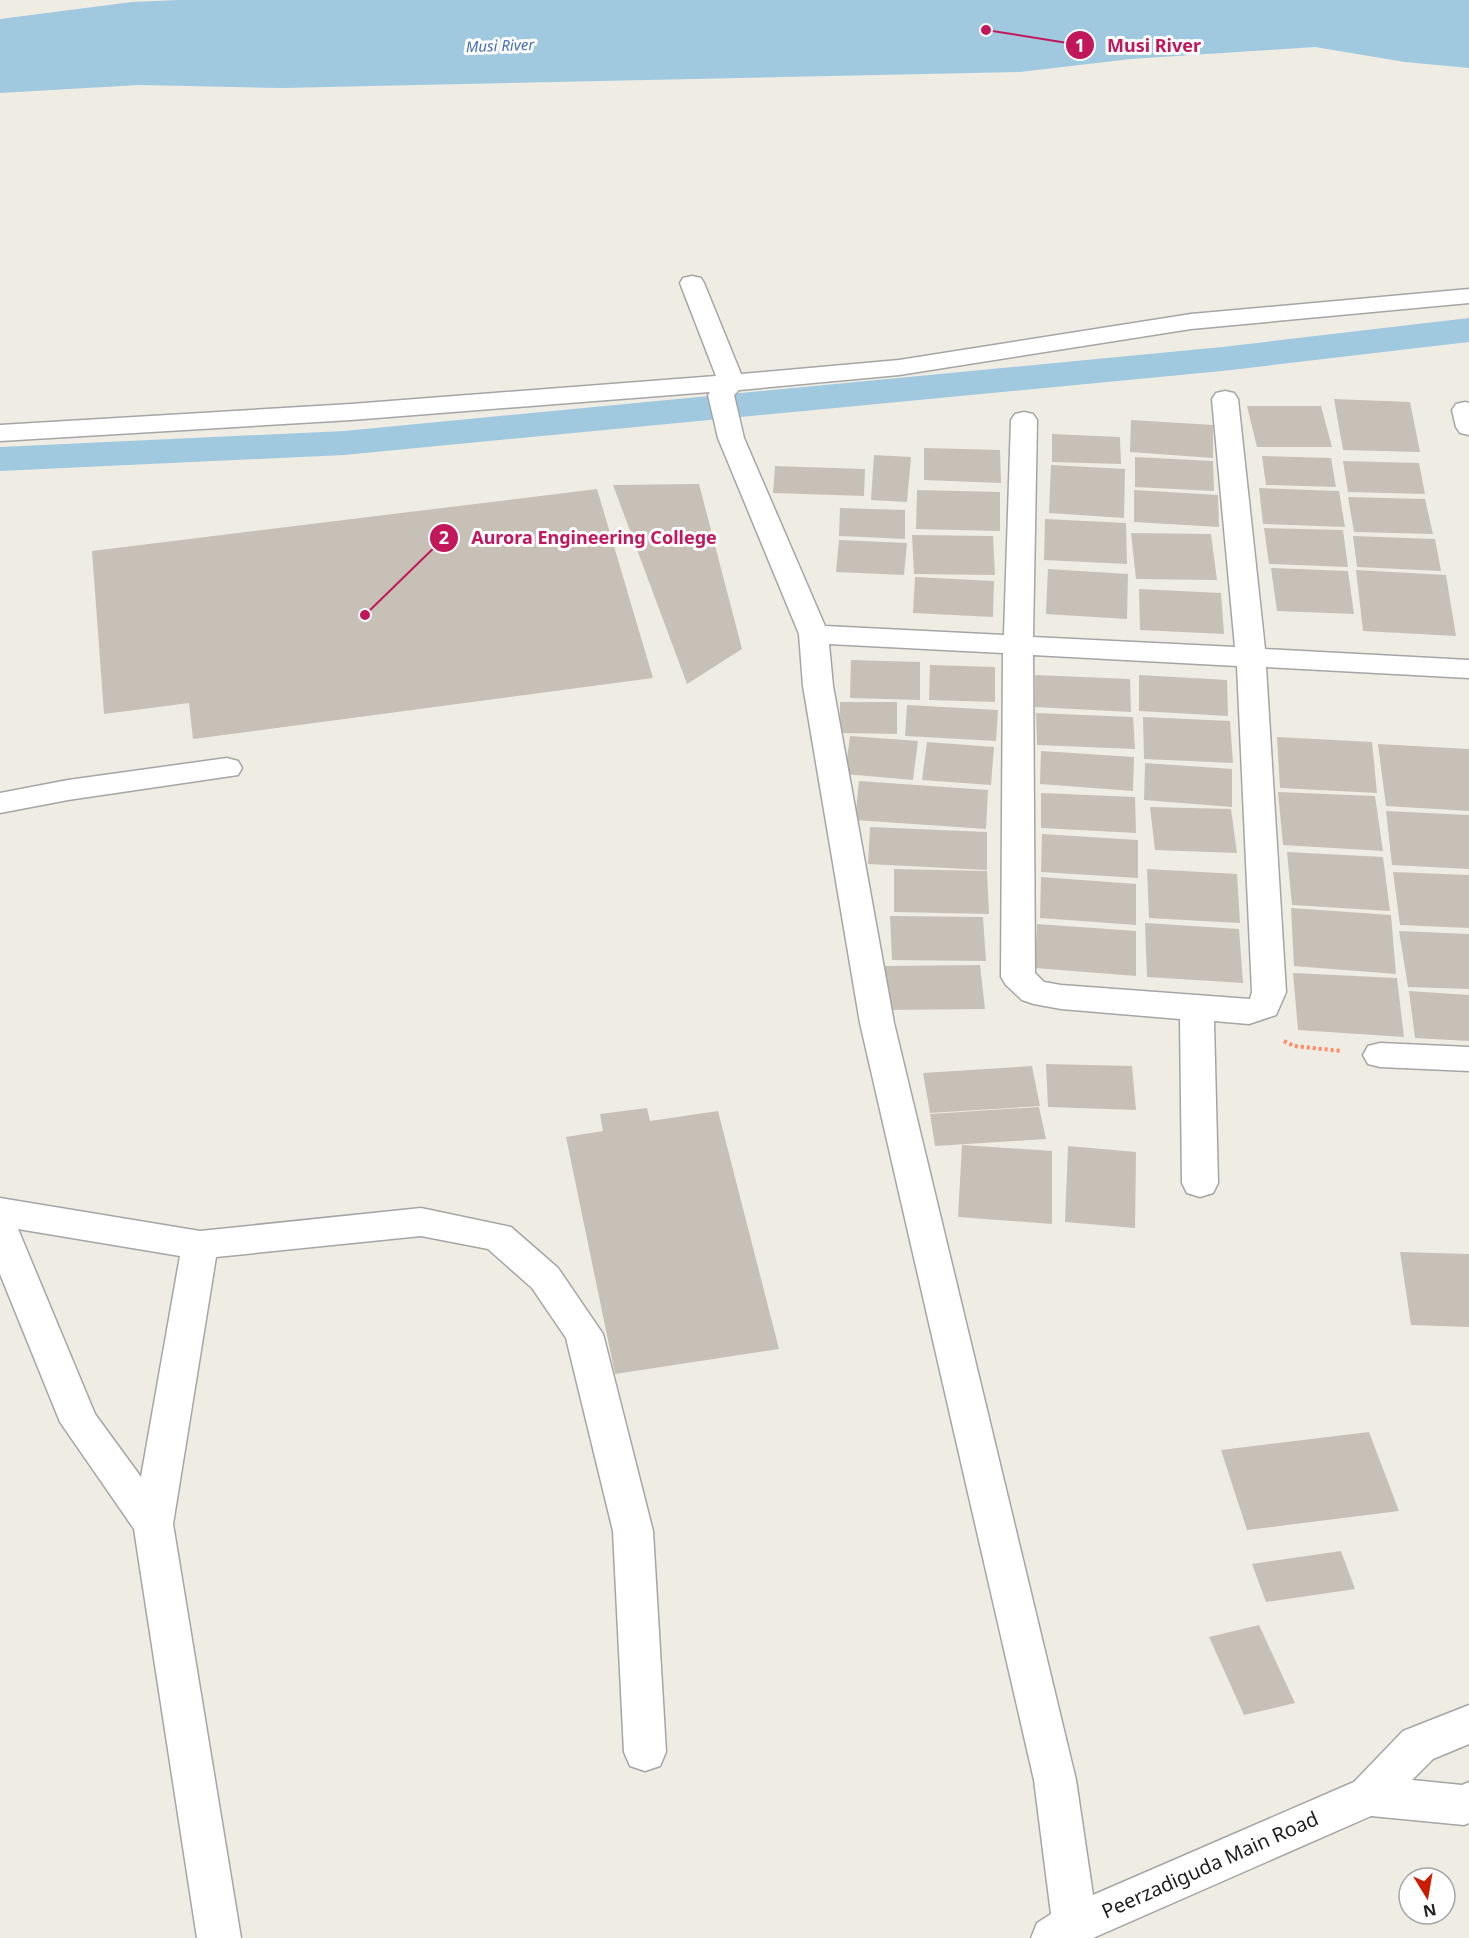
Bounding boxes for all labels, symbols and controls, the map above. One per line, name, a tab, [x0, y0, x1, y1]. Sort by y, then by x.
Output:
callout: Musi River	[1065, 27, 1213, 63]
text: 1	[1075, 33, 1085, 57]
text: Musi River	[1107, 33, 1201, 57]
water label: Musi River	[465, 34, 536, 56]
callout: Aurora Engineering College	[429, 520, 729, 556]
text: 2	[439, 525, 449, 549]
text: Aurora Engineering College	[471, 525, 717, 549]
street label: Peerzadiguda Main Road	[1097, 1805, 1322, 1925]
north arrow	[1397, 1866, 1457, 1926]
text: N	[1421, 1899, 1438, 1923]

